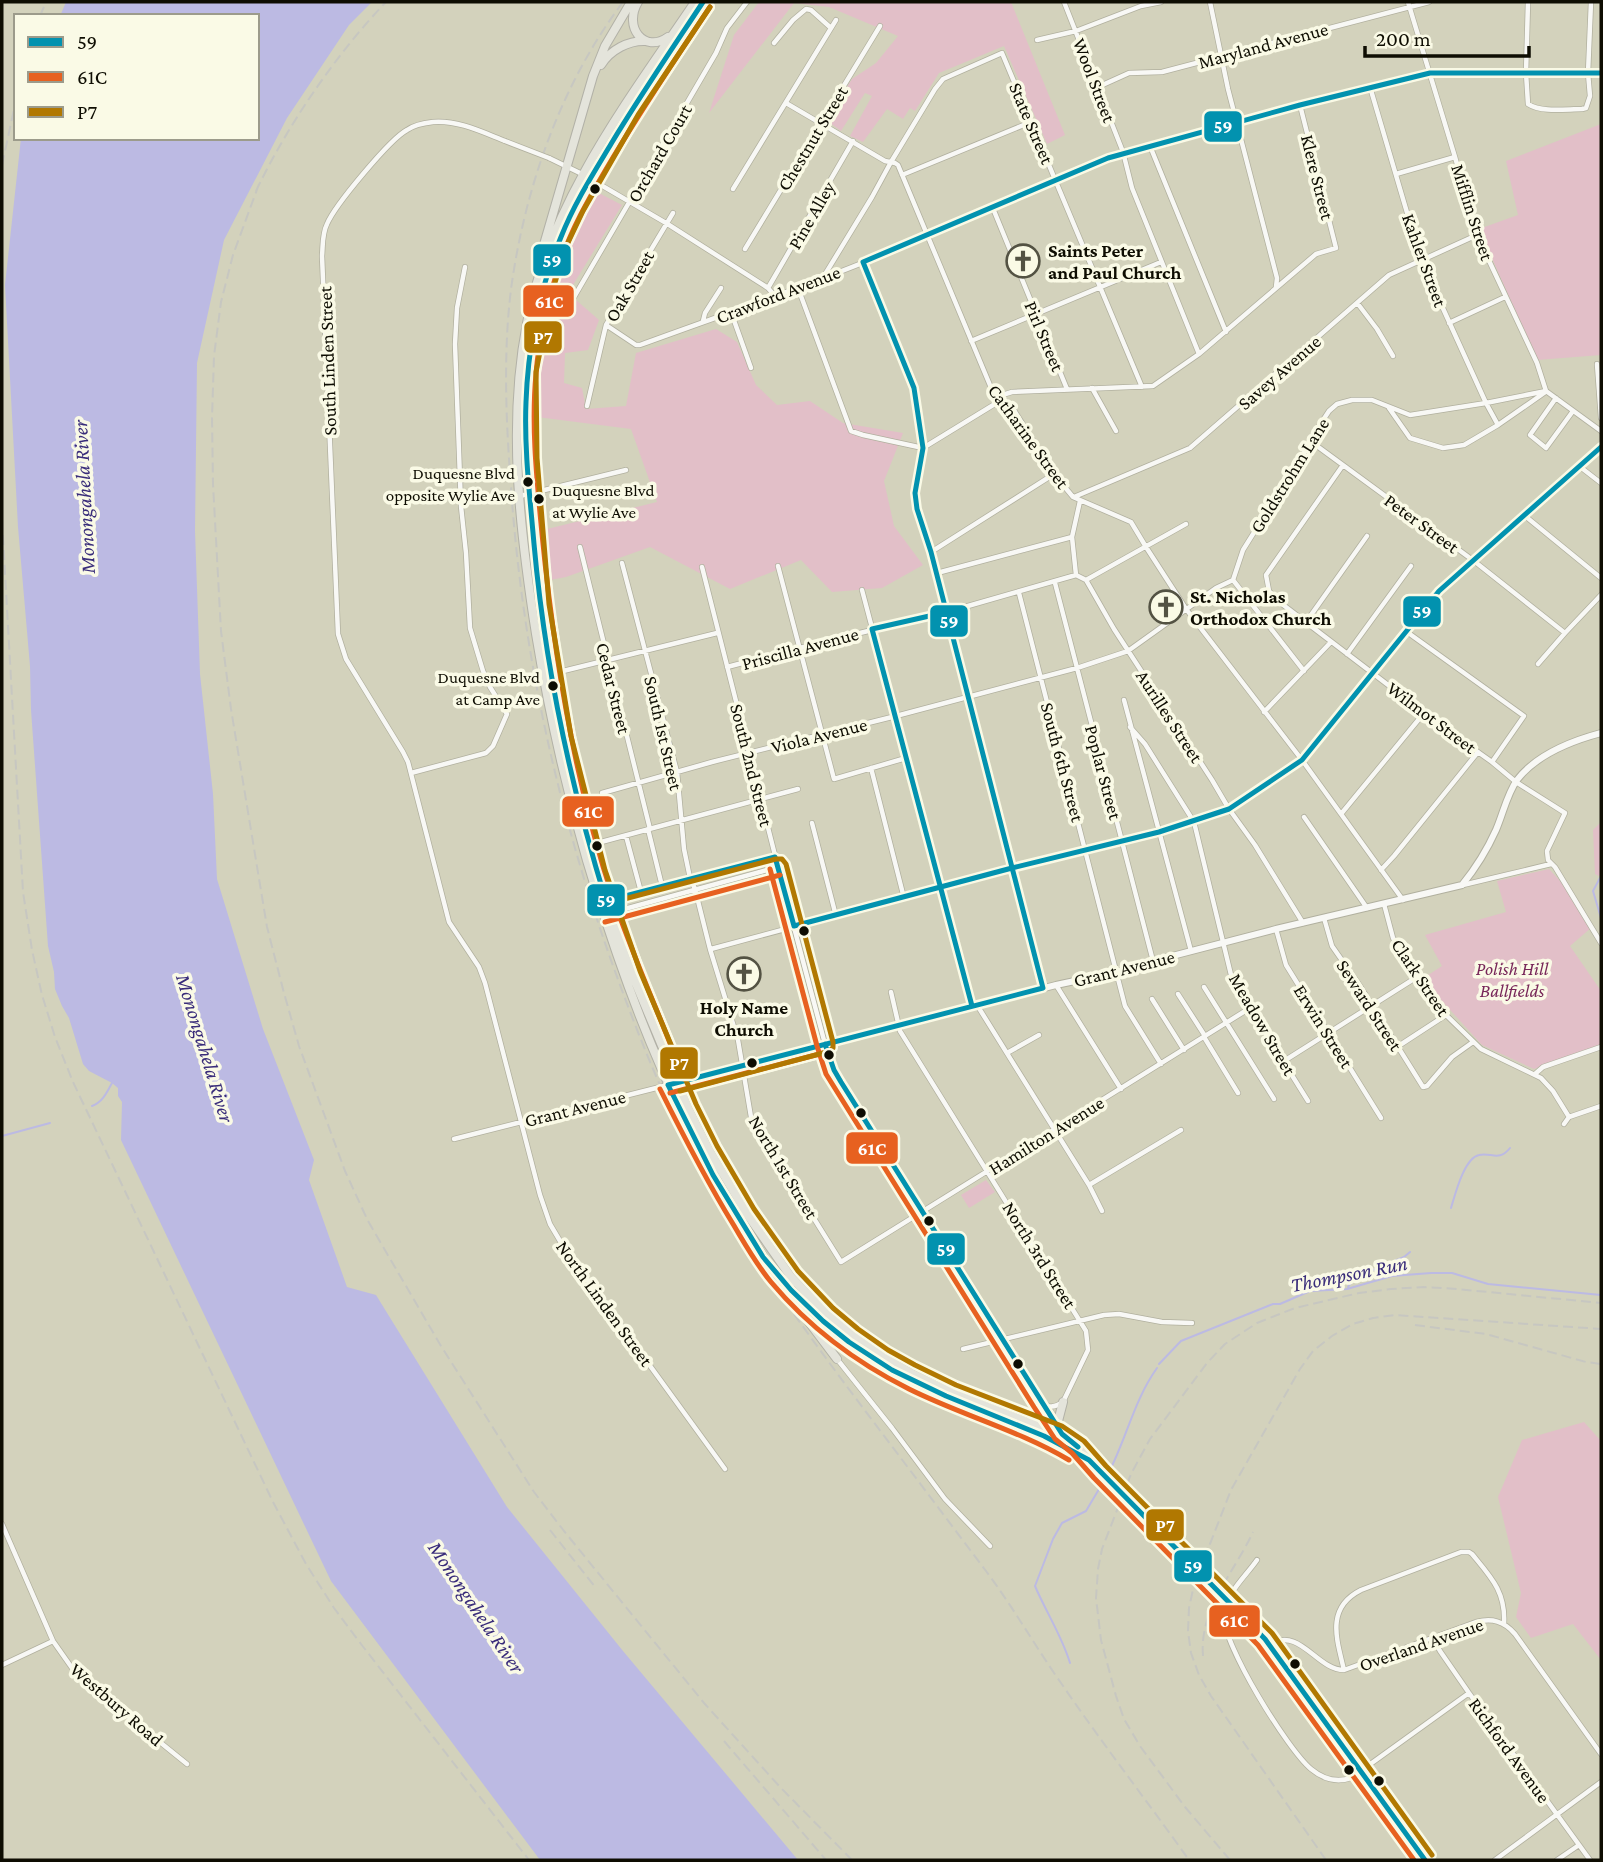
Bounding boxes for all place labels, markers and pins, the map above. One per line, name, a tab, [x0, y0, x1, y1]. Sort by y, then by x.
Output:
unlabelled marker	[588, 182, 602, 196]
place label: Saints Peter and Paul Church	[1048, 240, 1181, 283]
church icon: Saints Peter and Paul Church	[1004, 242, 1042, 280]
place label: Duquesne Blvd opposite Wylie Ave	[386, 464, 515, 505]
marker: Duquesne Blvd opposite Wylie Ave	[521, 475, 535, 489]
place label: Duquesne Blvd at Wylie Ave	[552, 481, 654, 522]
marker: Duquesne Blvd at Wylie Ave	[532, 492, 546, 506]
place label: St. Nicholas Orthodox Church	[1190, 586, 1331, 629]
church icon: St. Nicholas Orthodox Church	[1147, 588, 1185, 626]
place label: Duquesne Blvd at Camp Ave	[438, 668, 540, 709]
marker: Duquesne Blvd at Camp Ave	[546, 679, 560, 693]
unlabelled marker	[590, 839, 604, 853]
unlabelled marker	[797, 924, 811, 938]
church icon: Holy Name Church	[725, 955, 763, 993]
place label: Holy Name Church	[700, 997, 788, 1040]
unlabelled marker	[822, 1048, 836, 1062]
unlabelled marker	[745, 1056, 759, 1070]
unlabelled marker	[854, 1106, 868, 1120]
unlabelled marker	[922, 1214, 936, 1228]
unlabelled marker	[1011, 1357, 1025, 1371]
unlabelled marker	[1288, 1657, 1302, 1671]
unlabelled marker	[1342, 1763, 1356, 1777]
unlabelled marker	[1372, 1774, 1386, 1788]

